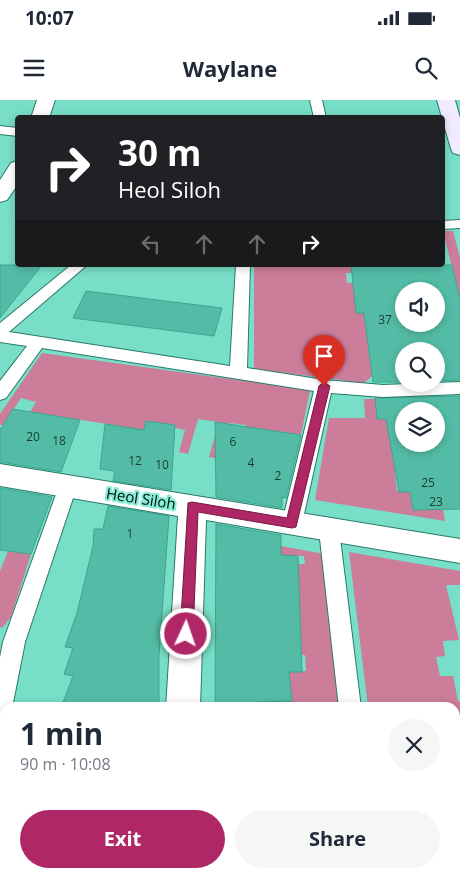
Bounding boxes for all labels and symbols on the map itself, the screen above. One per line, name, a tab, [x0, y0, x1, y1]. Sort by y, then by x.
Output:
house number: 37	[378, 311, 392, 328]
pin	[303, 335, 345, 386]
house number: 20	[26, 428, 40, 445]
house number: 18	[52, 432, 66, 449]
house number: 6	[230, 433, 237, 450]
house number: 12	[128, 452, 142, 469]
house number: 4	[248, 454, 255, 471]
house number: 10	[155, 456, 169, 473]
house number: 2	[275, 467, 282, 484]
house number: 25	[421, 474, 435, 491]
street label: Heol Siloh	[105, 483, 177, 513]
house number: 23	[429, 493, 443, 510]
house number: 1	[127, 525, 133, 542]
position arrow	[159, 607, 211, 659]

